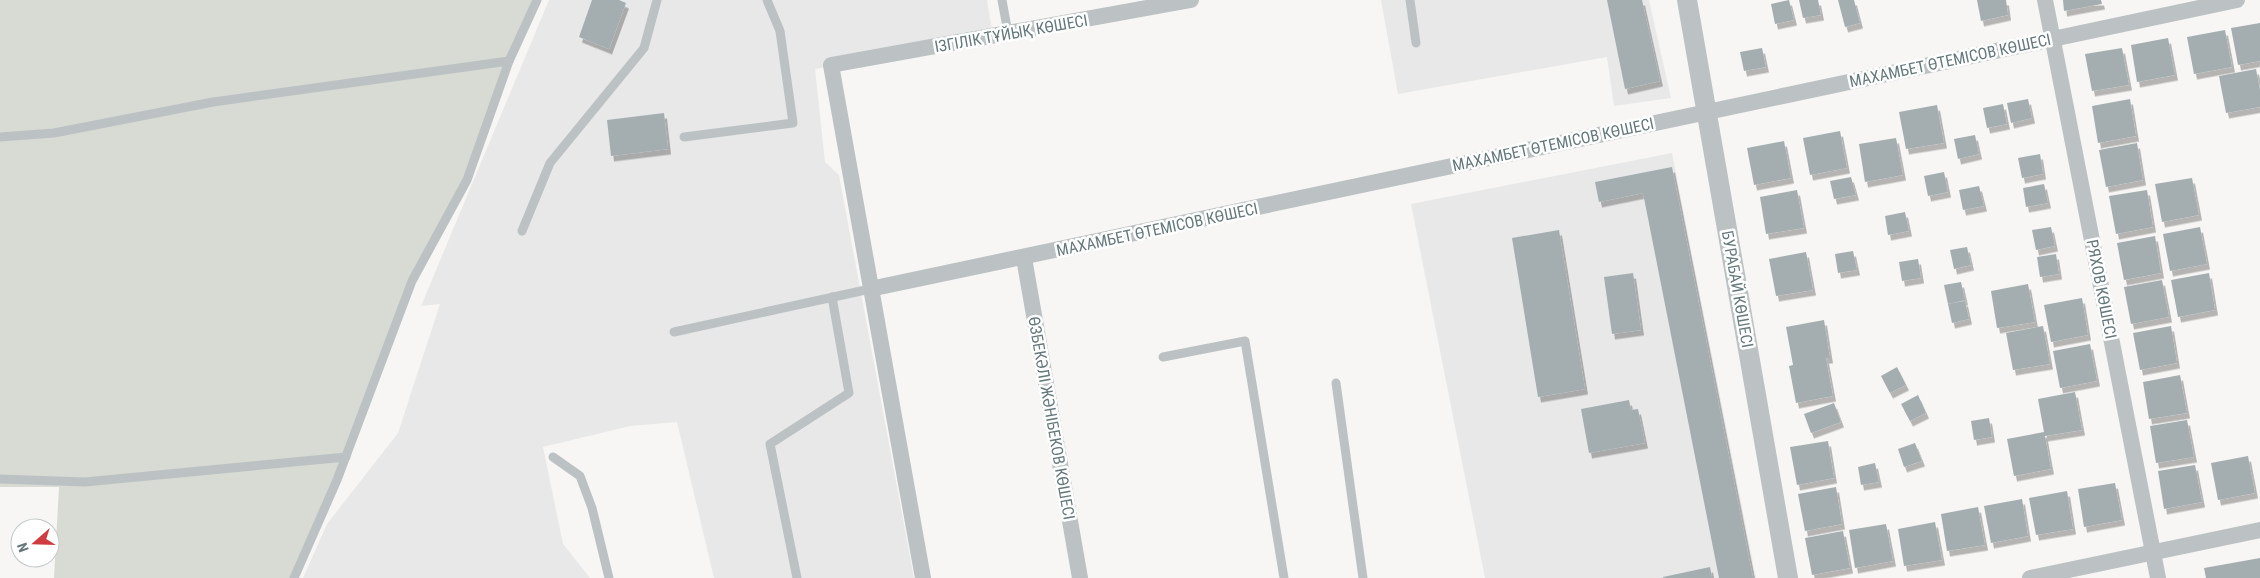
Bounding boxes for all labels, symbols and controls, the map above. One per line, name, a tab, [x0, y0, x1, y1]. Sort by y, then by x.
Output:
street label: ІЗГІЛІК ТҰЙЫҚ КӨШЕСІ	[933, 11, 1089, 56]
street label: МАХАМБЕТ ӨТЕМІСОВ КӨШЕСІ	[1848, 30, 2053, 91]
street label: МАХАМБЕТ ӨТЕМІСОВ КӨШЕСІ	[1451, 114, 1656, 175]
street label: МАХАМБЕТ ӨТЕМІСОВ КӨШЕСІ	[1055, 199, 1260, 260]
street label: БУРАБАЙ КӨШЕСІ	[1718, 229, 1757, 349]
street label: РЯХОВ КӨШЕСІ	[2083, 238, 2120, 340]
street label: ӨЗБЕКӘЛІ ЖӘНІБЕКОВ КӨШЕСІ	[1024, 315, 1079, 521]
north arrow	[10, 518, 60, 568]
text: N	[14, 541, 32, 554]

